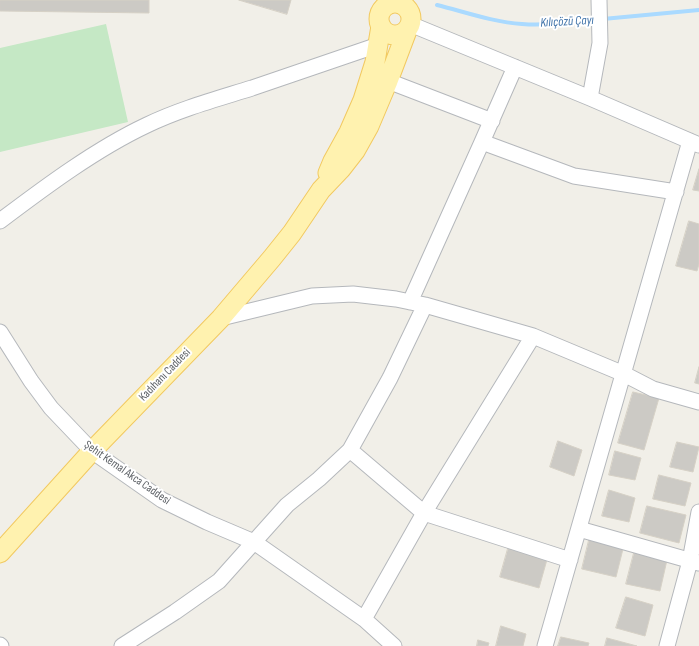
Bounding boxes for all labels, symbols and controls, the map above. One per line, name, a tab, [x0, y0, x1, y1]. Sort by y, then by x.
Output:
water label: Kılıçözü Çayı	[540, 13, 594, 31]
street label: Kadıhanı Caddesi	[136, 346, 194, 404]
street label: Şehit Kemal Akca Caddesi	[81, 438, 173, 508]

